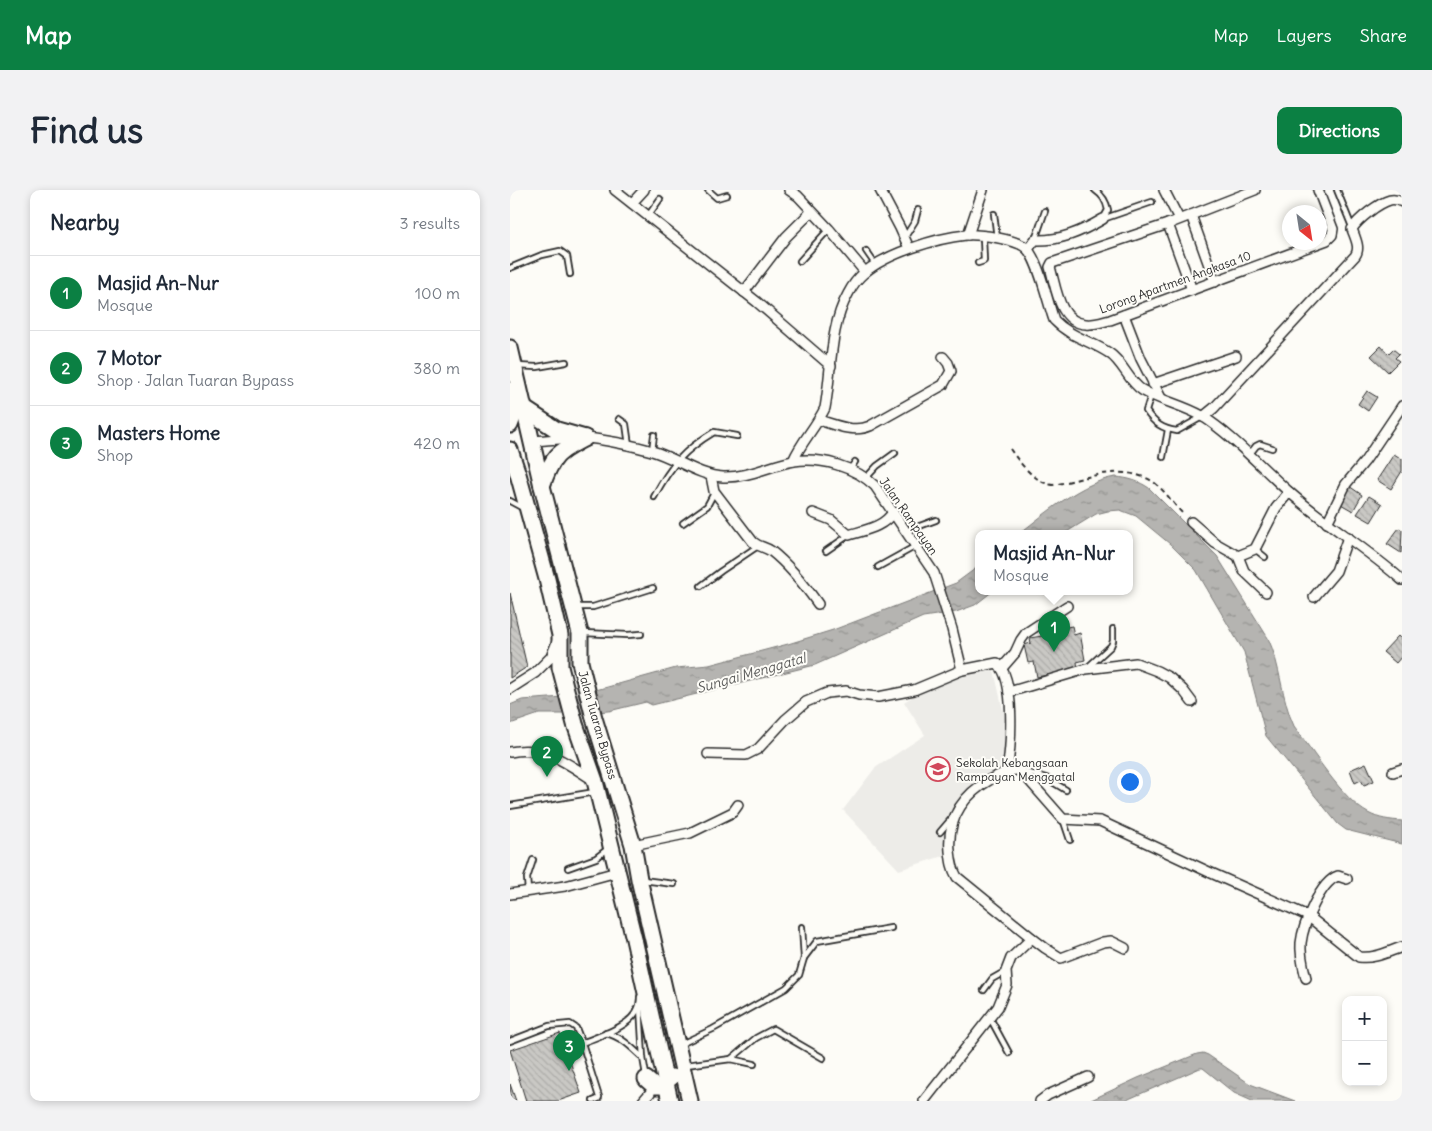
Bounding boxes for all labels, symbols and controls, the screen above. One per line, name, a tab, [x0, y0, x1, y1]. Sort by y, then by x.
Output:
text: Map	[25, 20, 72, 50]
text: Map	[1213, 24, 1248, 47]
text: Layers	[1276, 24, 1332, 47]
text: Share	[1360, 24, 1407, 47]
button: Directions	[1277, 107, 1402, 154]
text: Find us	[30, 108, 143, 152]
north arrow	[1282, 205, 1327, 250]
text: Nearby	[50, 209, 120, 236]
text: 3 results	[400, 213, 460, 233]
street label: Lorong Apartmen Angkasa 10	[1097, 247, 1253, 316]
text: Masjid An-Nur	[97, 271, 219, 295]
text: 1	[63, 283, 69, 303]
text: 100 m	[415, 283, 460, 303]
text: Mosque	[97, 295, 153, 315]
text: 7 Motor	[97, 346, 161, 370]
text: 2	[62, 358, 70, 378]
text: 380 m	[413, 358, 460, 378]
text: Shop · Jalan Tuaran Bypass	[97, 370, 294, 390]
text: Masters Home	[97, 421, 220, 445]
text: 3	[61, 433, 71, 453]
text: 420 m	[414, 433, 460, 453]
text: Shop	[97, 445, 133, 465]
street label: Jalan Rampayan	[877, 474, 941, 558]
popup	[975, 530, 1133, 595]
text: Masjid An-Nur	[993, 541, 1115, 565]
text: Mosque	[993, 565, 1049, 585]
pin: 1	[1038, 611, 1070, 652]
water label: Sungai Menggatal	[694, 648, 809, 697]
street label: Jalan Tuaran Bypass	[575, 669, 621, 781]
pin: 2	[531, 736, 563, 777]
place label: Sekolah Kebangsaan Rampayan Menggatal	[956, 755, 1075, 784]
school or university icon: Sekolah Kebangsaan Rampayan Menggatal	[925, 756, 951, 782]
your location	[1117, 769, 1143, 795]
map controls	[1342, 996, 1387, 1086]
button: +	[1342, 996, 1387, 1041]
pin: 3	[553, 1030, 585, 1071]
button: −	[1342, 1041, 1387, 1086]

